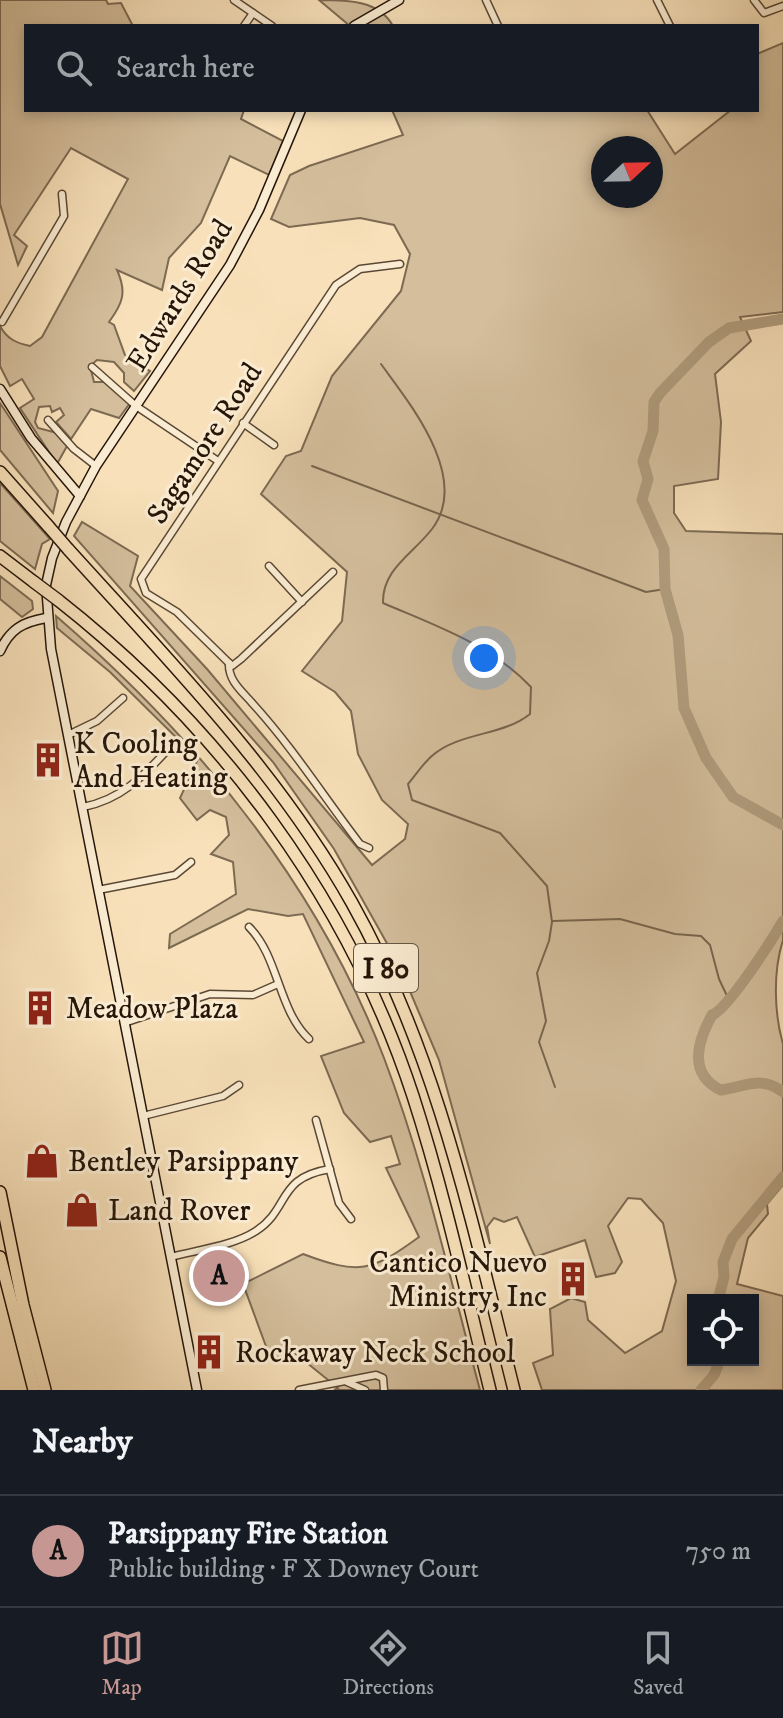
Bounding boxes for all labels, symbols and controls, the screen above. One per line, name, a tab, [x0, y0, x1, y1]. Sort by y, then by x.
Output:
search box	[24, 24, 759, 112]
icon: search	[52, 46, 96, 90]
text: Search here	[116, 50, 255, 87]
north arrow	[591, 136, 663, 208]
street label: Edwards Road	[119, 213, 242, 379]
street label: Sagamore Road	[139, 356, 271, 531]
your location	[464, 638, 504, 678]
place label: K Cooling And Heating	[74, 726, 228, 797]
building icon: K Cooling And Heating	[29, 741, 67, 779]
road number: I 80	[354, 944, 418, 992]
building icon: Meadow Plaza	[21, 989, 59, 1027]
place label: Meadow Plaza	[66, 991, 238, 1028]
shop icon: Bentley Parsippany	[23, 1142, 61, 1180]
place label: Bentley Parsippany	[68, 1144, 299, 1181]
shop icon: Land Rover	[63, 1191, 101, 1229]
place label: Land Rover	[108, 1193, 250, 1230]
place label: Cantico Nuevo Ministry, Inc	[369, 1245, 547, 1316]
pin: A	[193, 1246, 245, 1306]
building icon: Cantico Nuevo Ministry, Inc	[554, 1260, 592, 1298]
map controls	[687, 1294, 759, 1366]
button: locate	[687, 1294, 759, 1366]
building icon: Rockaway Neck School	[190, 1333, 228, 1371]
place label: Rockaway Neck School	[235, 1335, 515, 1372]
text: Nearby	[32, 1421, 133, 1463]
text: Parsippany Fire Station	[108, 1516, 388, 1553]
text: A	[50, 1535, 66, 1568]
text: 750 m	[685, 1535, 751, 1568]
text: Public building · F X Downey Court	[108, 1553, 479, 1586]
tab: Map	[100, 1626, 144, 1701]
tab: Directions	[343, 1626, 434, 1701]
tab: Saved	[633, 1626, 683, 1701]

